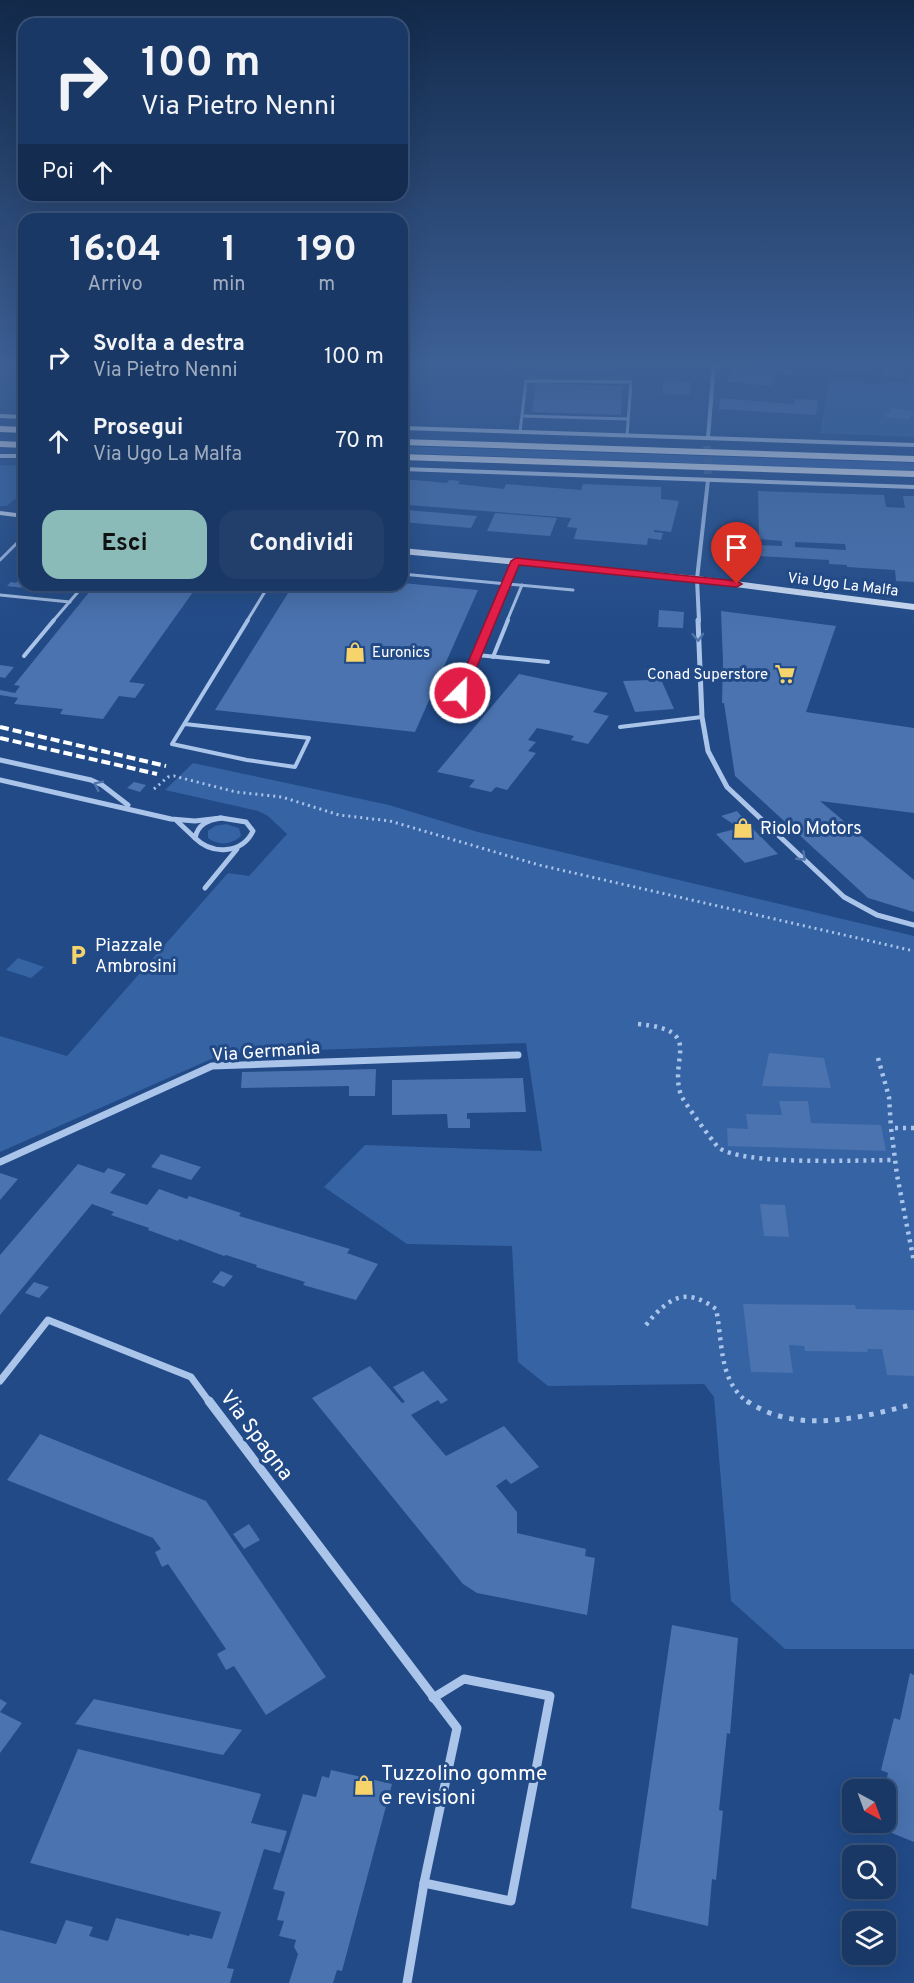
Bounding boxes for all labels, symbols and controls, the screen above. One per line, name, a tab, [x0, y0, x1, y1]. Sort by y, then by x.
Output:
text: 100 m	[141, 38, 260, 91]
icon: right	[42, 42, 120, 120]
text: Via Pietro Nenni	[141, 90, 336, 124]
icon: ahead	[86, 156, 119, 189]
text: Poi	[42, 159, 74, 186]
text: 16:04	[69, 228, 161, 274]
text: 1	[222, 228, 236, 274]
text: 190	[297, 228, 357, 274]
text: Arrivo	[87, 272, 143, 298]
text: min	[212, 272, 246, 298]
text: m	[318, 272, 335, 298]
text: Svolta a destra	[93, 331, 245, 358]
icon: right	[42, 341, 75, 374]
text: 100 m	[324, 344, 384, 371]
text: Via Pietro Nenni	[93, 358, 238, 384]
text: Prosegui	[93, 415, 183, 442]
icon: ahead	[42, 425, 75, 458]
text: 70 m	[335, 428, 384, 455]
text: Via Ugo La Malfa	[93, 442, 242, 468]
button: Esci	[42, 510, 207, 579]
button: Condividi	[219, 510, 384, 579]
pin	[711, 522, 762, 584]
icon: arrive	[720, 531, 753, 564]
street label: Via Ugo La Malfa	[786, 569, 899, 602]
one-way arrow	[692, 633, 705, 642]
shop icon: Euronics	[343, 640, 367, 664]
place label: Euronics	[372, 644, 430, 663]
position arrow	[428, 661, 492, 725]
supermarket icon: Conad Superstore	[773, 662, 797, 686]
place label: Conad Superstore	[647, 666, 768, 685]
one-way arrow	[93, 780, 104, 792]
shop icon: Riolo Motors	[731, 816, 755, 840]
place label: Riolo Motors	[760, 818, 862, 841]
one-way arrow	[795, 850, 806, 861]
place label: Piazzale Ambrosini	[95, 935, 177, 979]
parking icon: Piazzale Ambrosini	[66, 943, 90, 967]
street label: Via Germania	[211, 1037, 321, 1068]
street label: Via Spagna	[213, 1385, 298, 1486]
place label: Tuzzolino gomme e revisioni	[381, 1761, 547, 1812]
shop icon: Tuzzolino gomme e revisioni	[352, 1773, 376, 1797]
north arrow	[842, 1779, 896, 1833]
map controls	[842, 1779, 896, 1965]
button: search	[842, 1845, 896, 1899]
button: layers	[842, 1911, 896, 1965]

